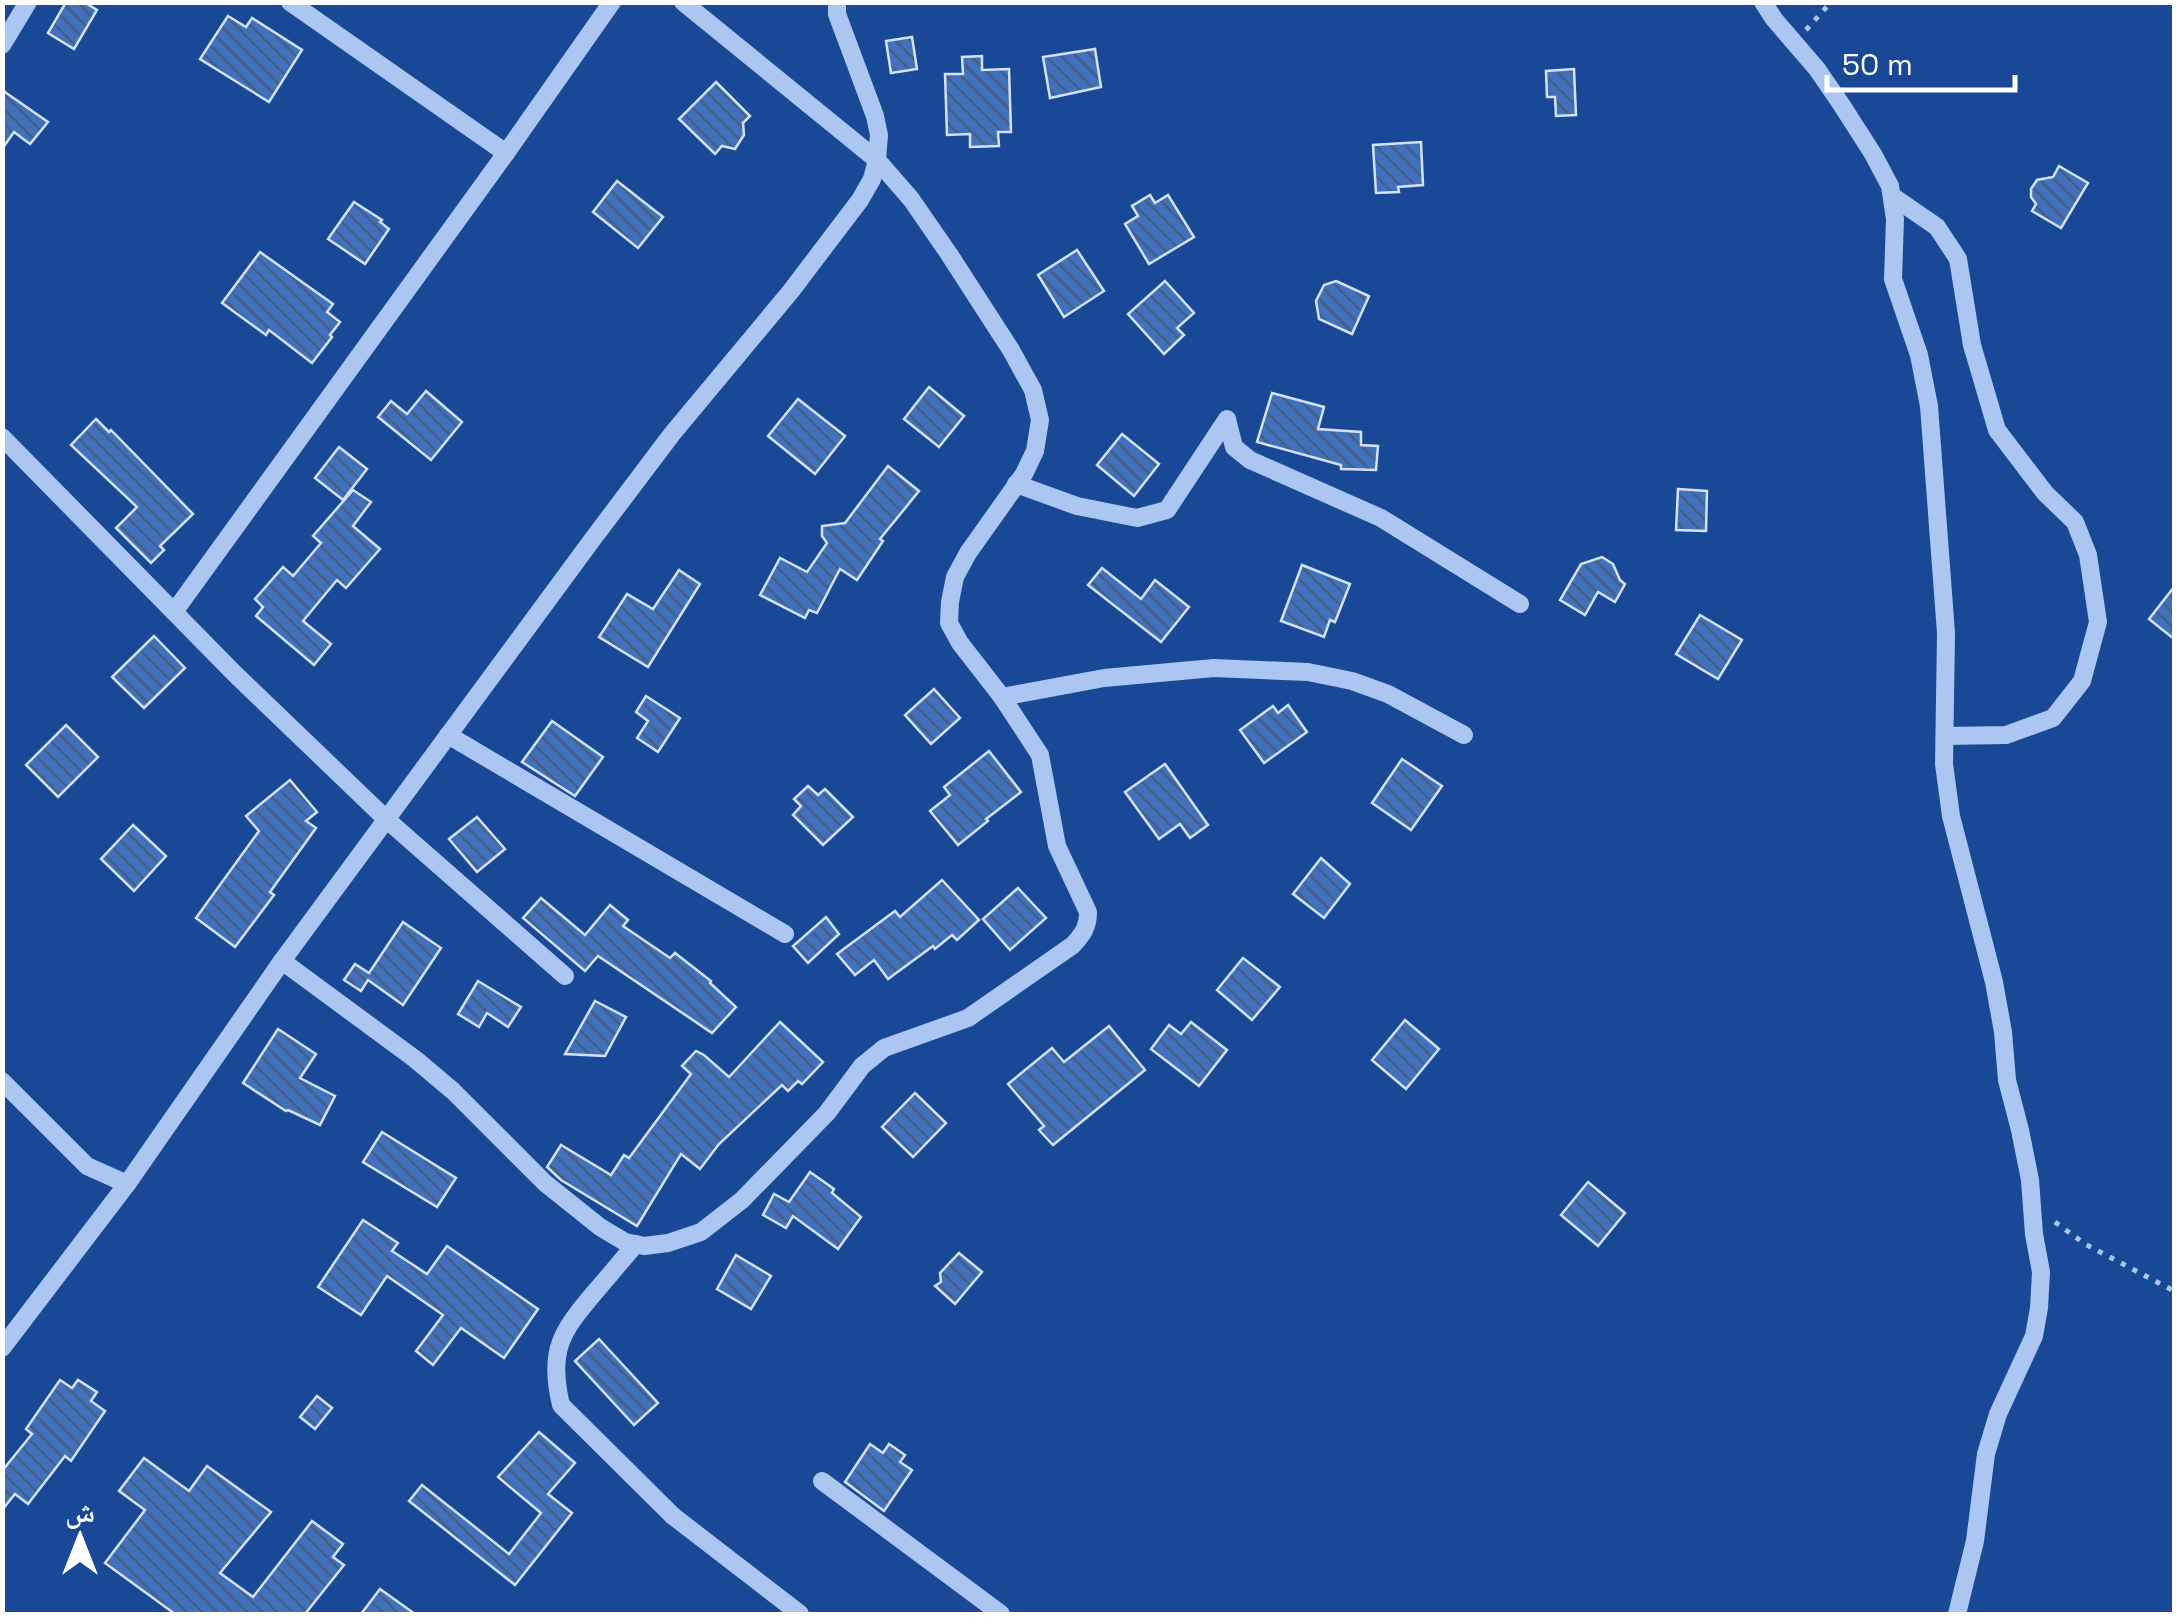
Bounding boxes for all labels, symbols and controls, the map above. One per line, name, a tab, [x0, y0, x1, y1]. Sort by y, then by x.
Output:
scale bar	[1827, 30, 2014, 92]
text: 50 m	[1842, 45, 1913, 84]
north arrow	[30, 1487, 130, 1587]
text: ش	[65, 1494, 95, 1530]

